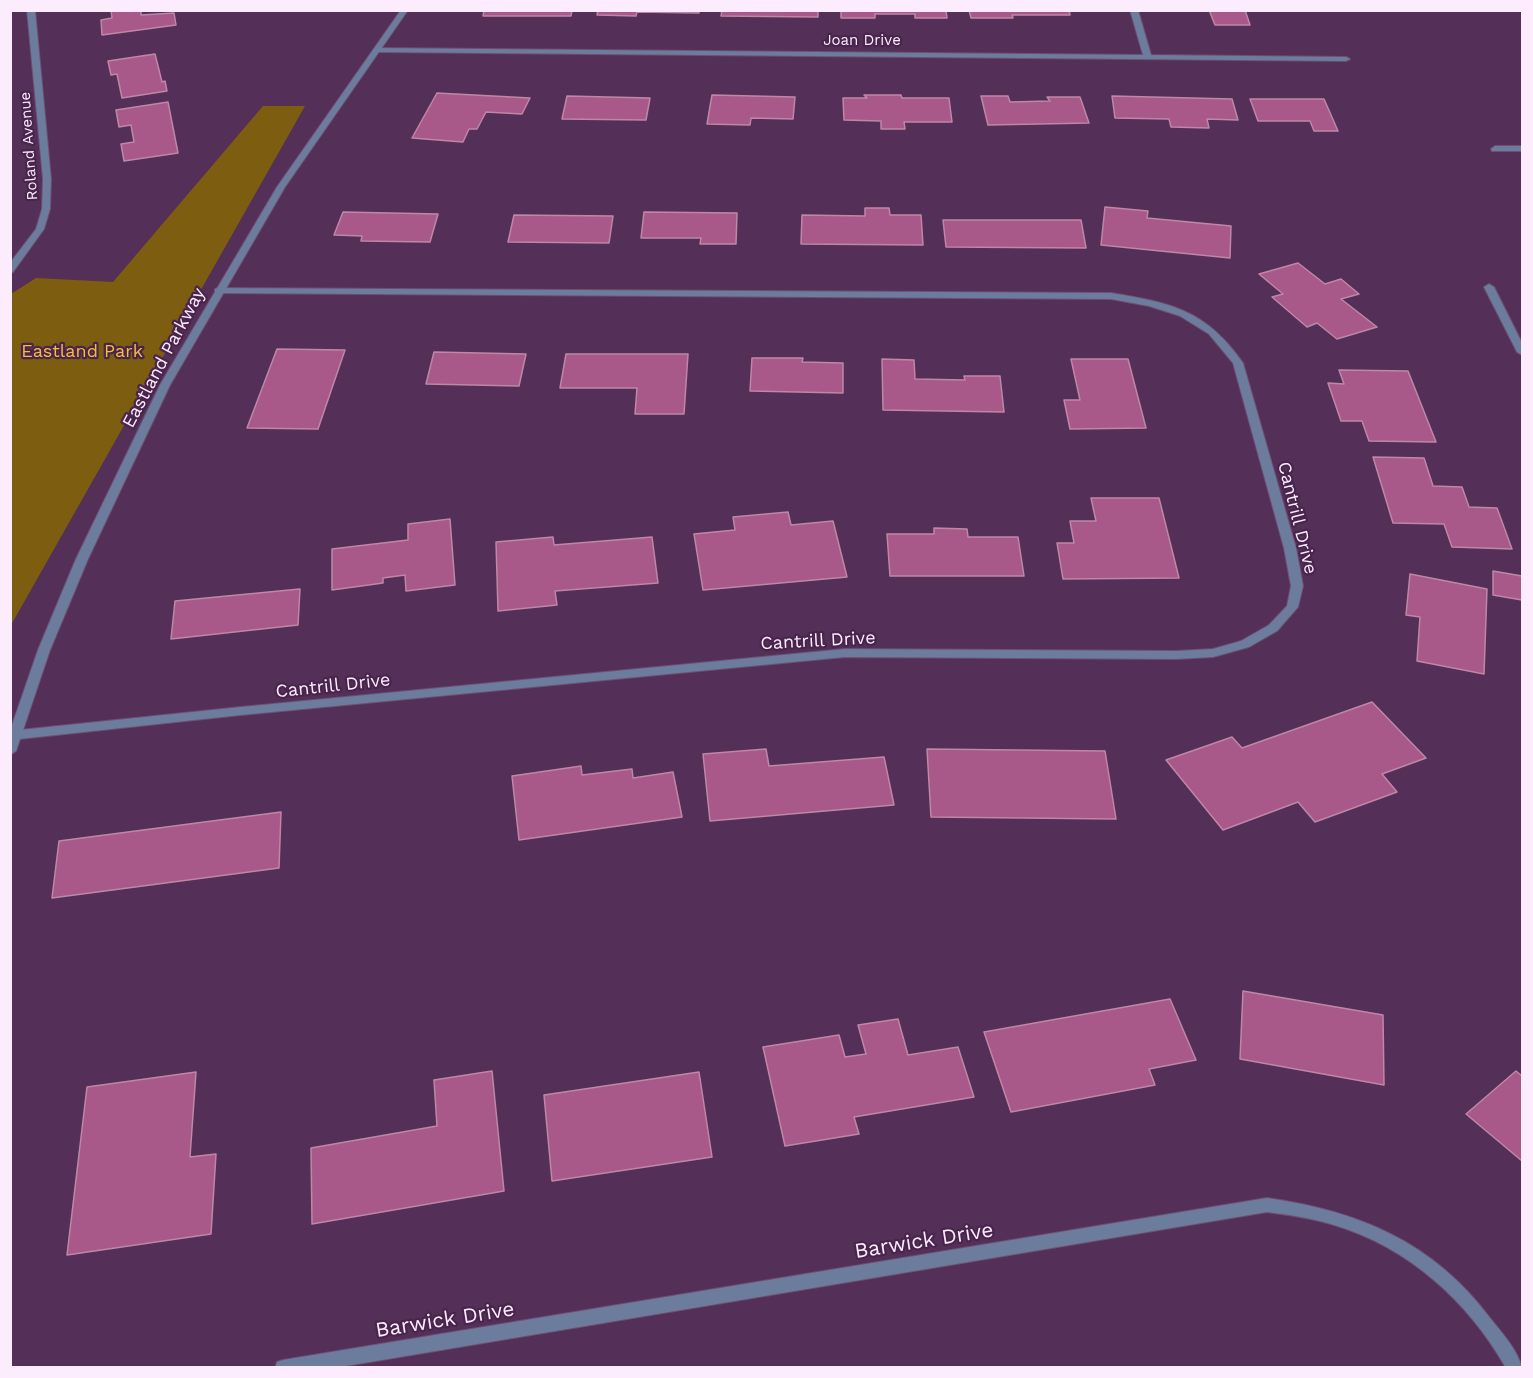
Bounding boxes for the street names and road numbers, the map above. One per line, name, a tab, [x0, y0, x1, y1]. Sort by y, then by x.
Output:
street label: Joan Drive	[823, 32, 901, 50]
street label: Roland Avenue	[16, 91, 42, 201]
street label: Eastland Parkway	[118, 284, 210, 432]
street label: Cantrill Drive	[1273, 460, 1321, 576]
street label: Cantrill Drive	[760, 627, 876, 655]
street label: Cantrill Drive	[275, 669, 391, 703]
street label: Barwick Drive	[853, 1218, 995, 1264]
street label: Barwick Drive	[374, 1297, 516, 1343]

